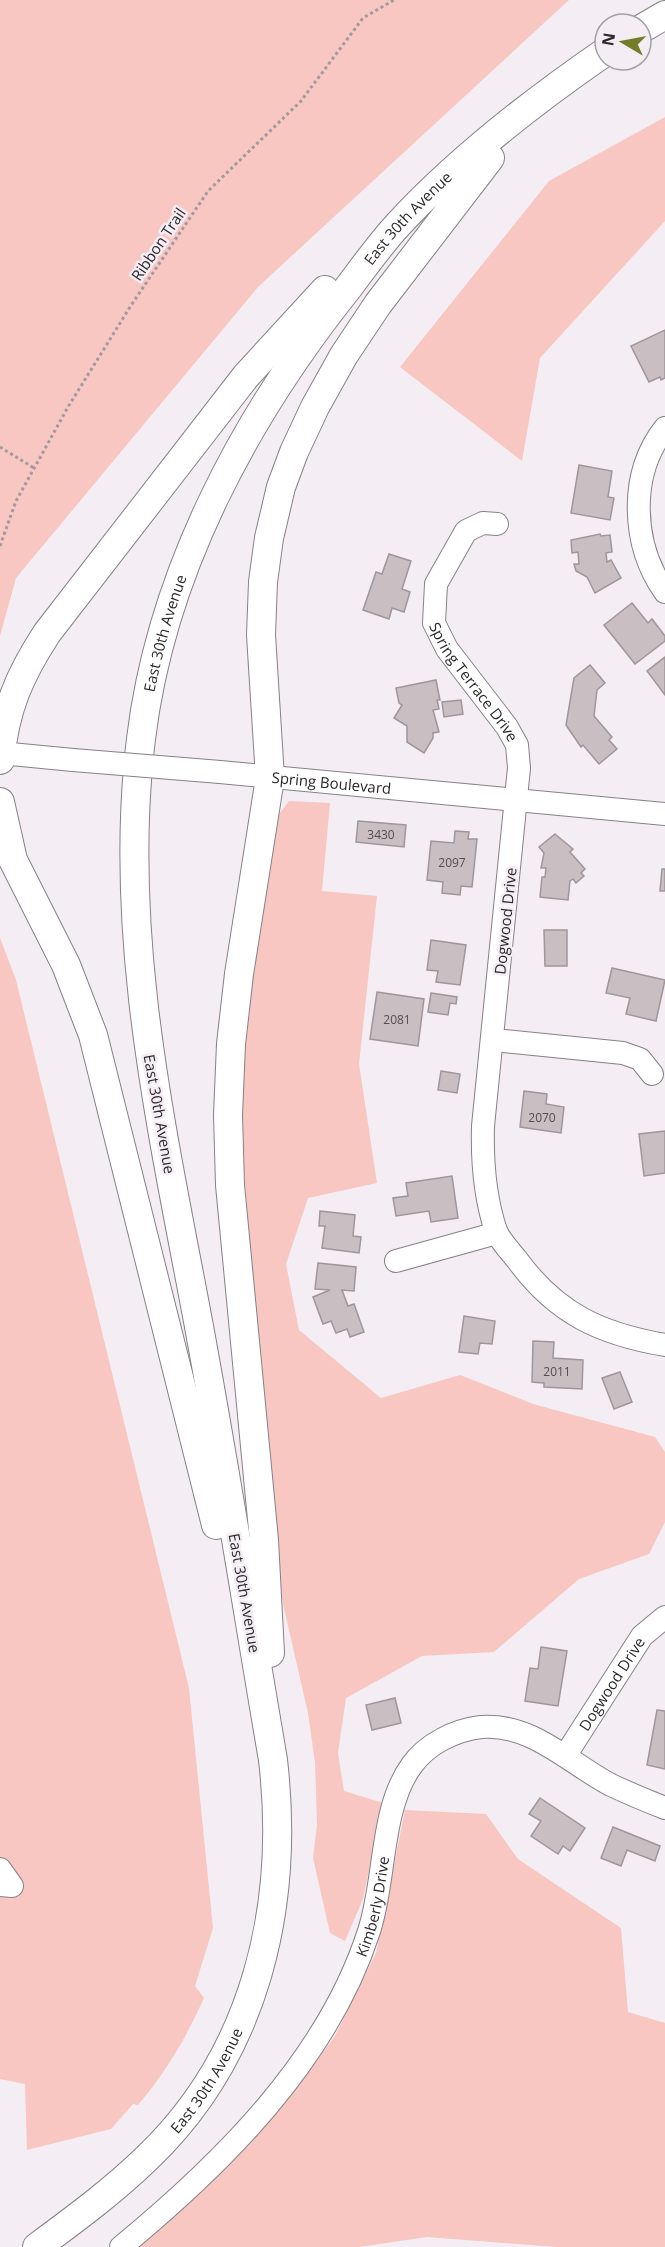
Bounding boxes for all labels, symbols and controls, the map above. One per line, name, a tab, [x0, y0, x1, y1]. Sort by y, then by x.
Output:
north arrow	[593, 12, 653, 72]
text: N	[596, 31, 620, 48]
street label: East 30th Avenue	[359, 167, 456, 269]
street label: Ribbon Trail	[126, 204, 190, 284]
street label: East 30th Avenue	[139, 572, 191, 693]
street label: Spring Terrace Drive	[425, 619, 523, 745]
street label: Spring Boulevard	[271, 767, 392, 798]
house number: 3430	[367, 826, 395, 843]
house number: 2097	[438, 854, 466, 871]
street label: Dogwood Drive	[489, 866, 521, 976]
house number: 2081	[383, 1011, 411, 1028]
street label: East 30th Avenue	[140, 1053, 180, 1175]
house number: 2070	[528, 1109, 556, 1126]
house number: 2011	[543, 1363, 571, 1380]
street label: East 30th Avenue	[225, 1532, 265, 1654]
street label: Dogwood Drive	[574, 1633, 649, 1734]
street label: Kimberly Drive	[351, 1855, 393, 1960]
street label: East 30th Avenue	[166, 2025, 247, 2137]

